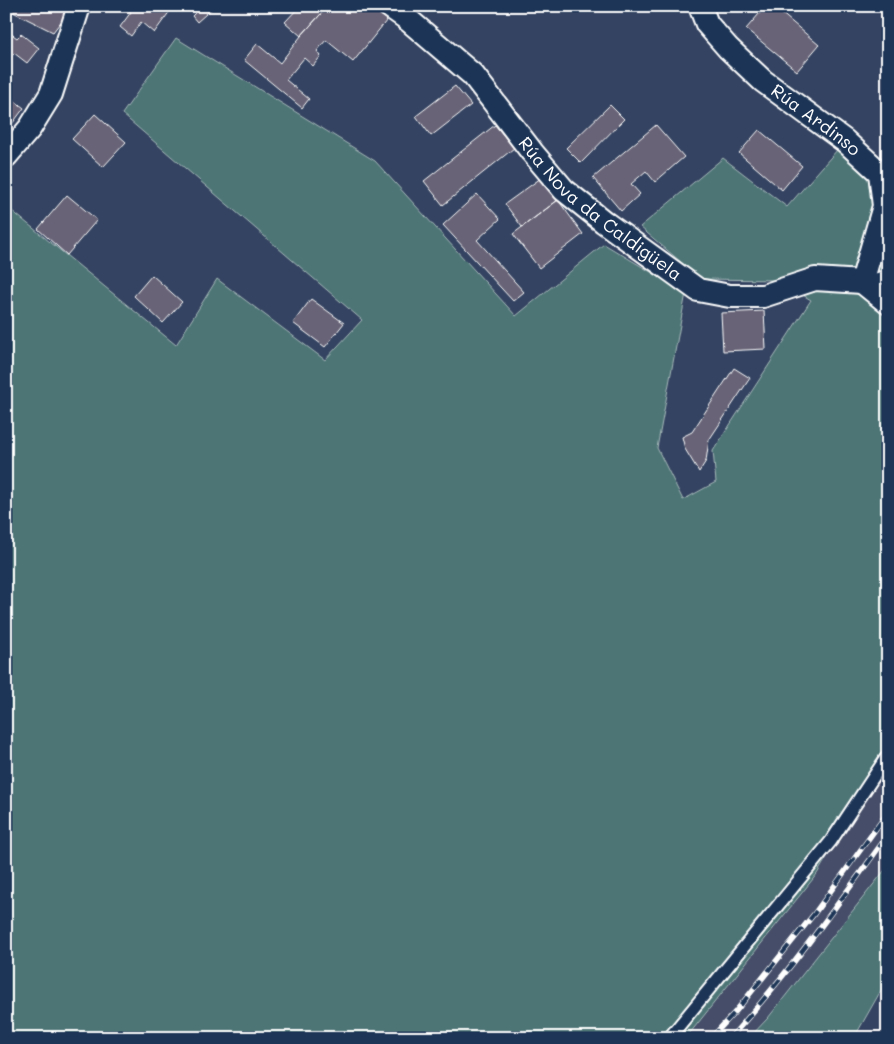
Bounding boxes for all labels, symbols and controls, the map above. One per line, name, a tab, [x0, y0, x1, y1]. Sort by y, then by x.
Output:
street label: Rúa Ardinso	[767, 78, 867, 161]
street label: Rúa Nova da Caldigüela	[514, 132, 687, 286]

